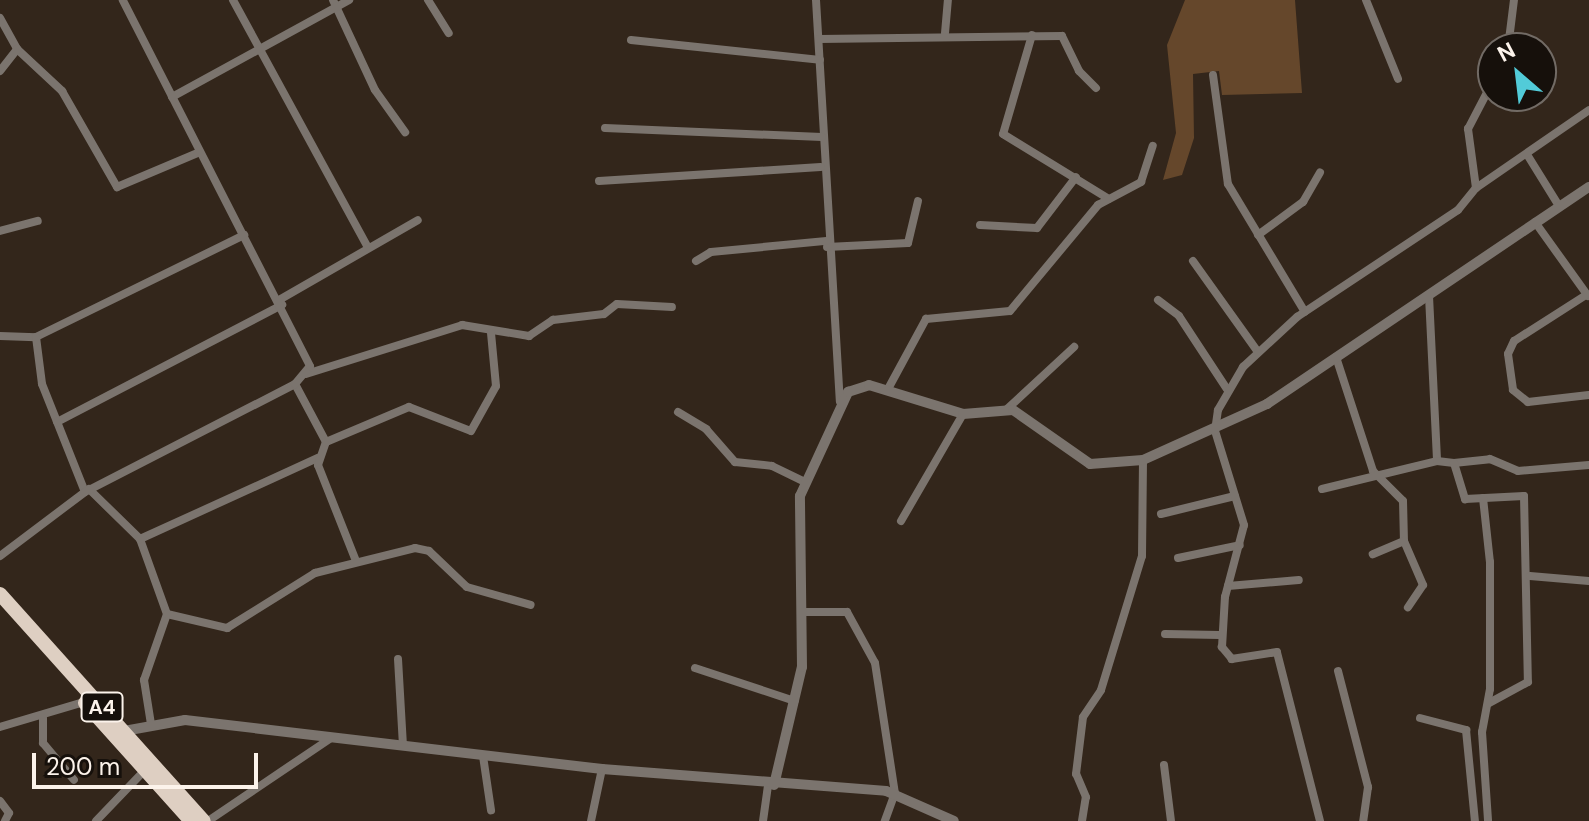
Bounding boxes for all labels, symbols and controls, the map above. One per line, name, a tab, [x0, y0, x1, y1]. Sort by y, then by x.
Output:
north arrow	[1477, 32, 1557, 112]
text: N	[1493, 36, 1520, 69]
road number: A4	[80, 691, 124, 723]
scale bar	[36, 737, 262, 787]
text: 200 m	[46, 751, 120, 782]

